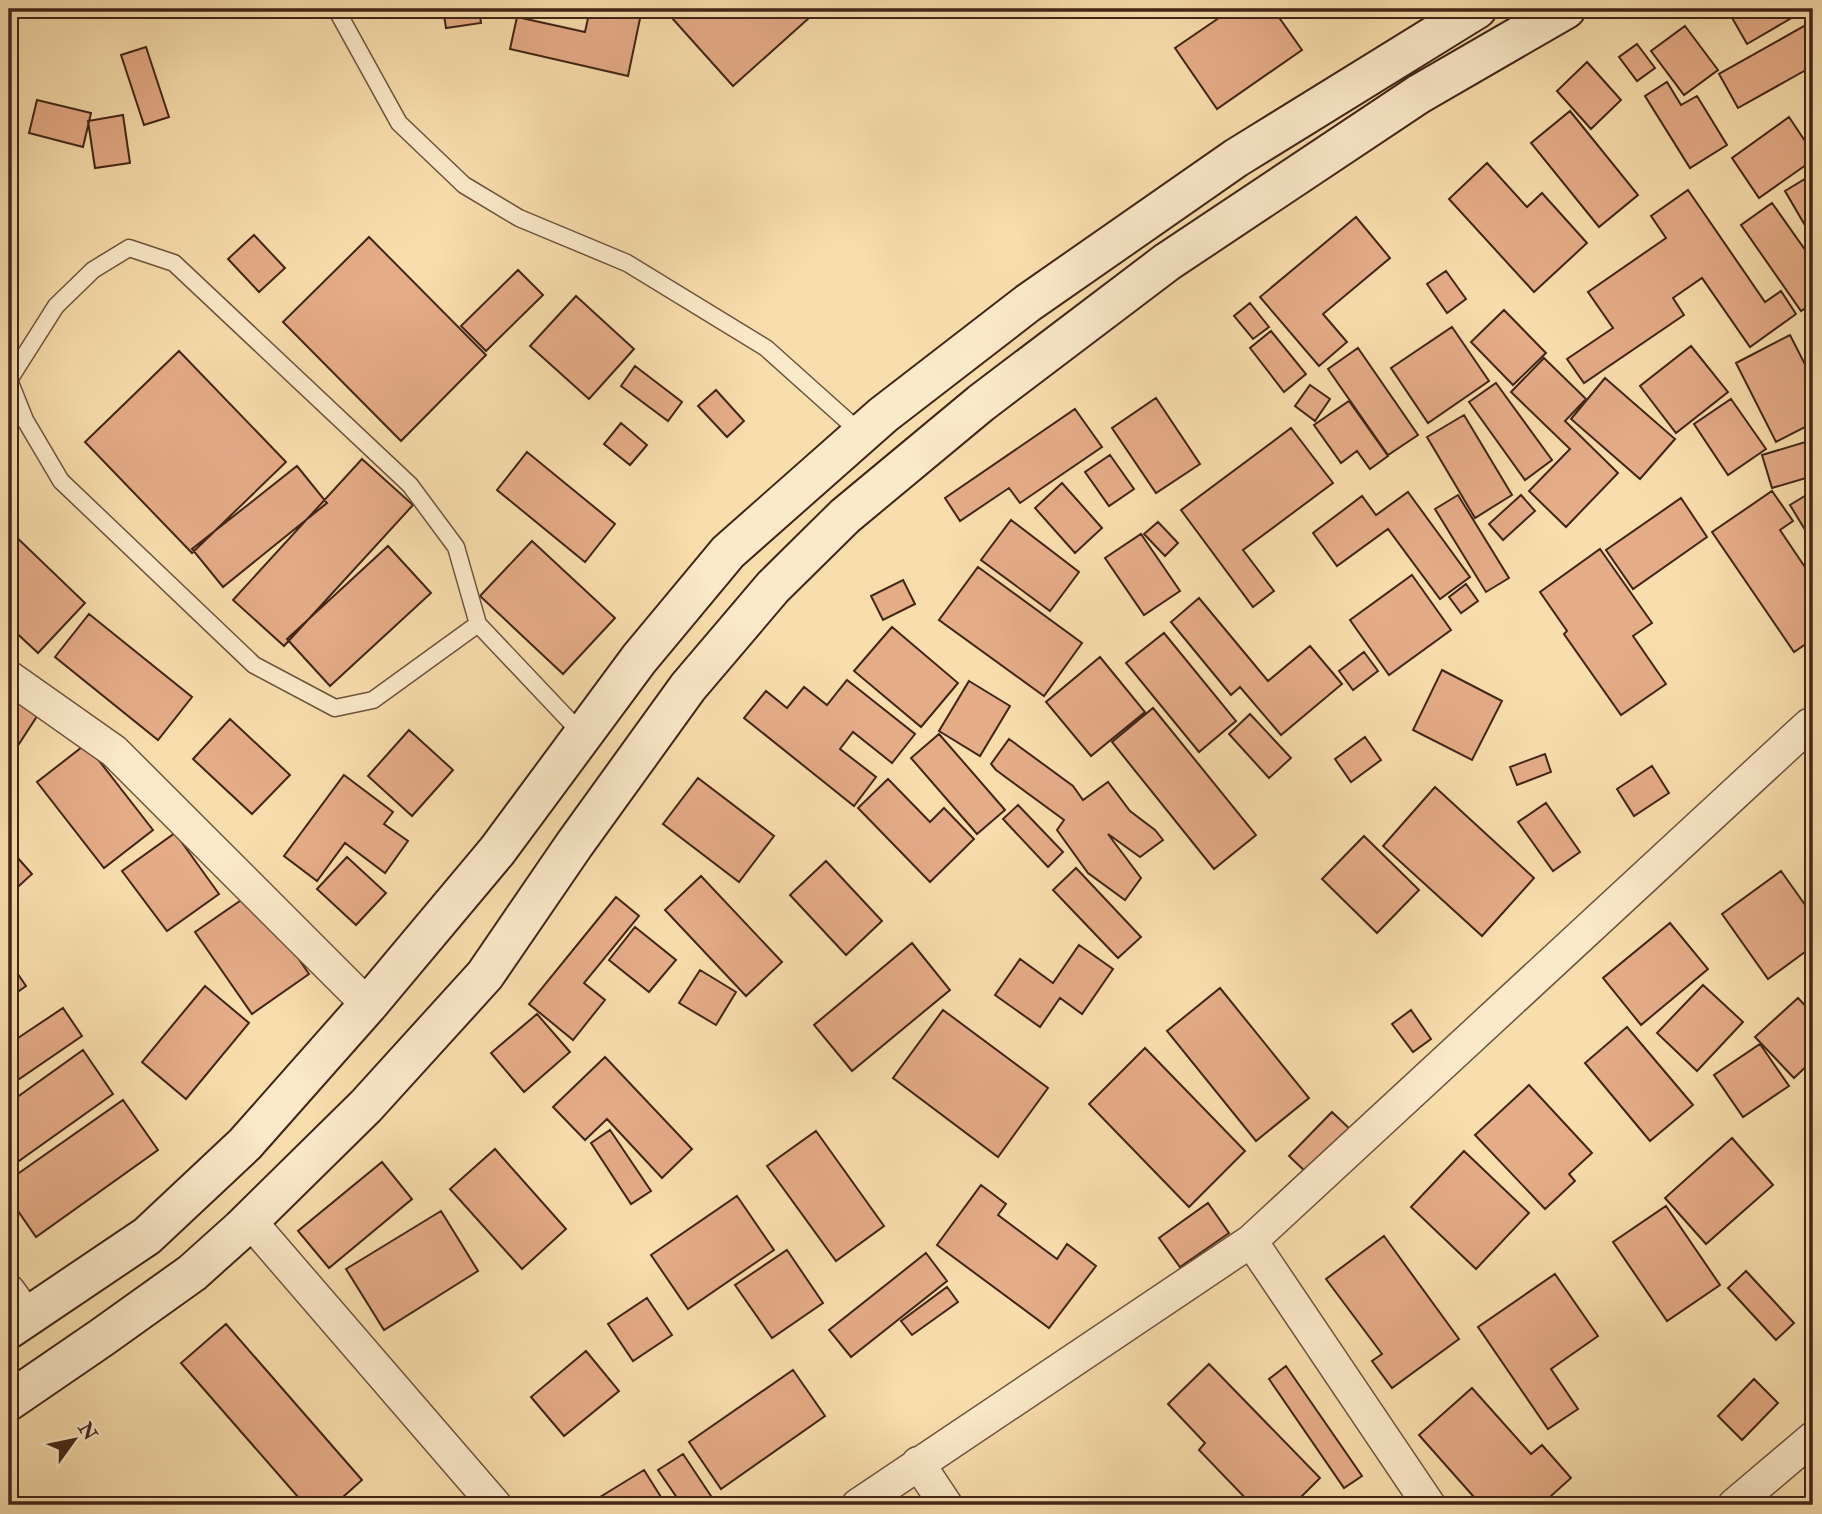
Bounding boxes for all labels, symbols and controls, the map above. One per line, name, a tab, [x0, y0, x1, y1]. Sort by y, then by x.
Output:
north arrow	[38, 1406, 108, 1476]
text: N	[72, 1417, 103, 1446]

